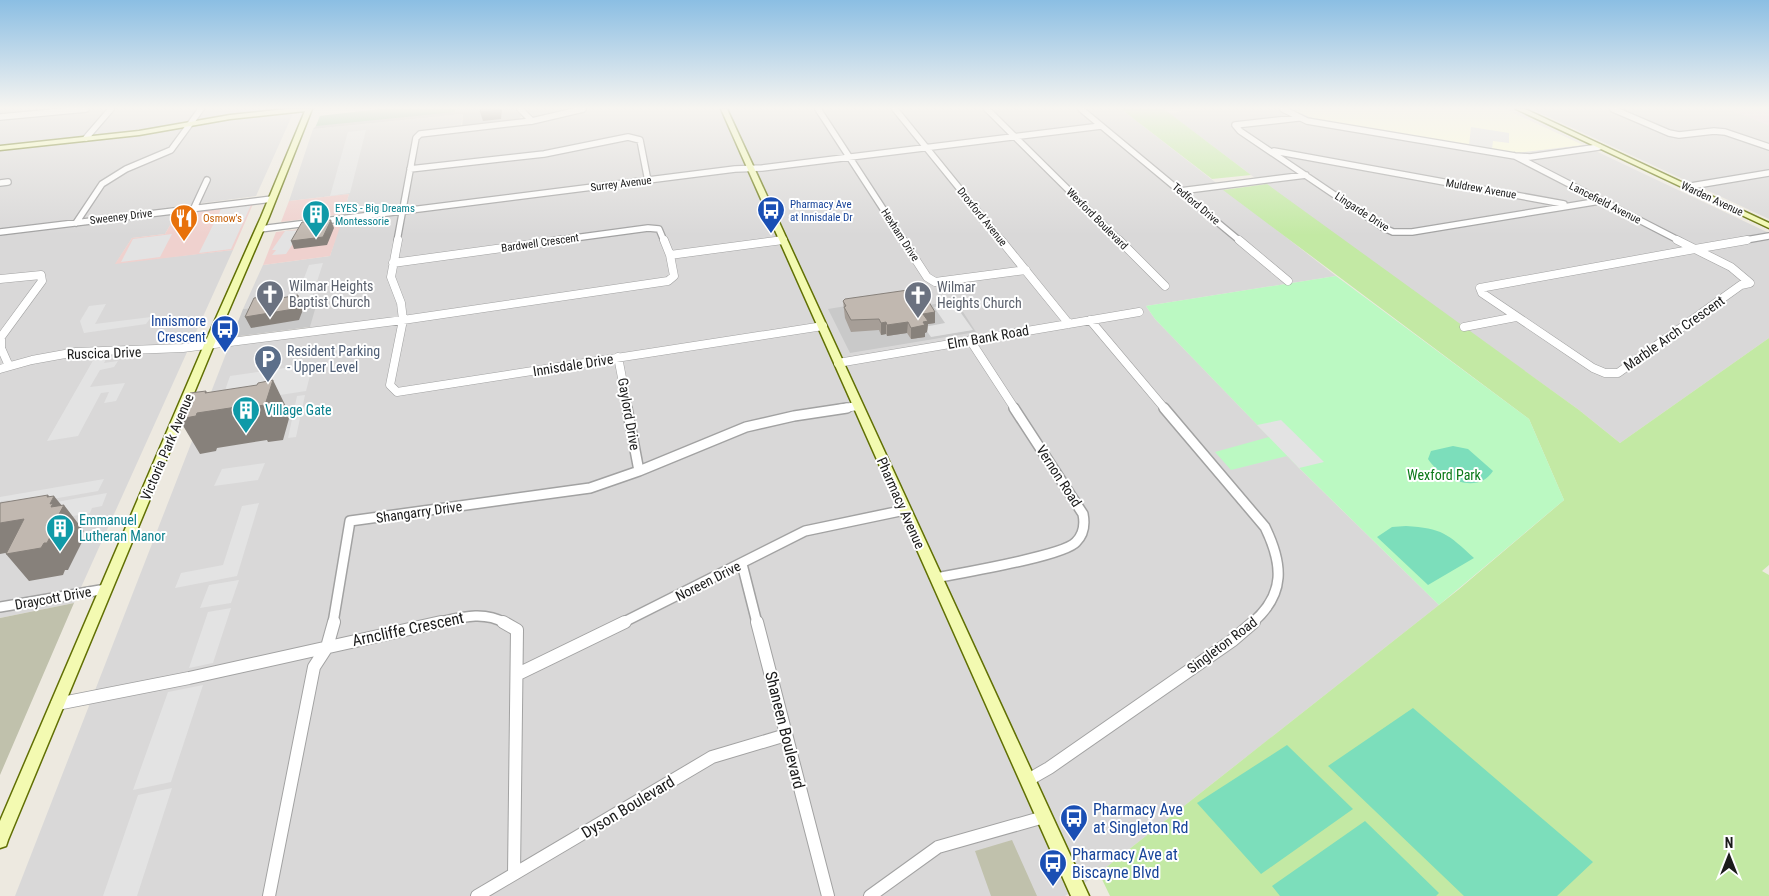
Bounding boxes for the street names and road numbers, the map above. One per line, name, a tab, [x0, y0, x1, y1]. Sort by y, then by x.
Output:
street label: Surrey Avenue	[590, 174, 652, 194]
street label: Muldrew Avenue	[1445, 176, 1517, 202]
street label: Lancefield Avenue	[1567, 179, 1643, 227]
street label: Warden Avenue	[1679, 179, 1745, 219]
street label: Tedford Drive	[1170, 180, 1222, 228]
street label: Droxford Avenue	[954, 185, 1010, 249]
street label: Wexford Boulevard	[1064, 186, 1130, 252]
street label: Lingarde Drive	[1332, 190, 1392, 234]
street label: Hexham Drive	[878, 206, 922, 264]
street label: Sweeney Drive	[89, 207, 153, 227]
street label: Bardwell Crescent	[500, 231, 580, 255]
street label: Marble Arch Crescent	[1621, 292, 1727, 374]
street label: Elm Bank Road	[946, 322, 1030, 352]
street label: Ruscica Drive	[66, 344, 142, 362]
street label: Innisdale Drive	[532, 351, 615, 379]
street label: Gaylord Drive	[615, 377, 643, 452]
street label: Victoria Park Avenue	[137, 391, 197, 503]
street label: Vernon Road	[1033, 442, 1085, 510]
street label: Pharmacy Avenue	[874, 455, 929, 552]
street label: Shangarry Drive	[375, 498, 463, 526]
street label: Noreen Drive	[673, 558, 744, 604]
street label: Draycott Drive	[14, 583, 93, 613]
street label: Arncliffe Crescent	[350, 608, 466, 650]
street label: Singleton Road	[1184, 614, 1260, 676]
street label: Shaneen Boulevard	[761, 669, 809, 791]
street label: Dyson Boulevard	[578, 772, 678, 842]

